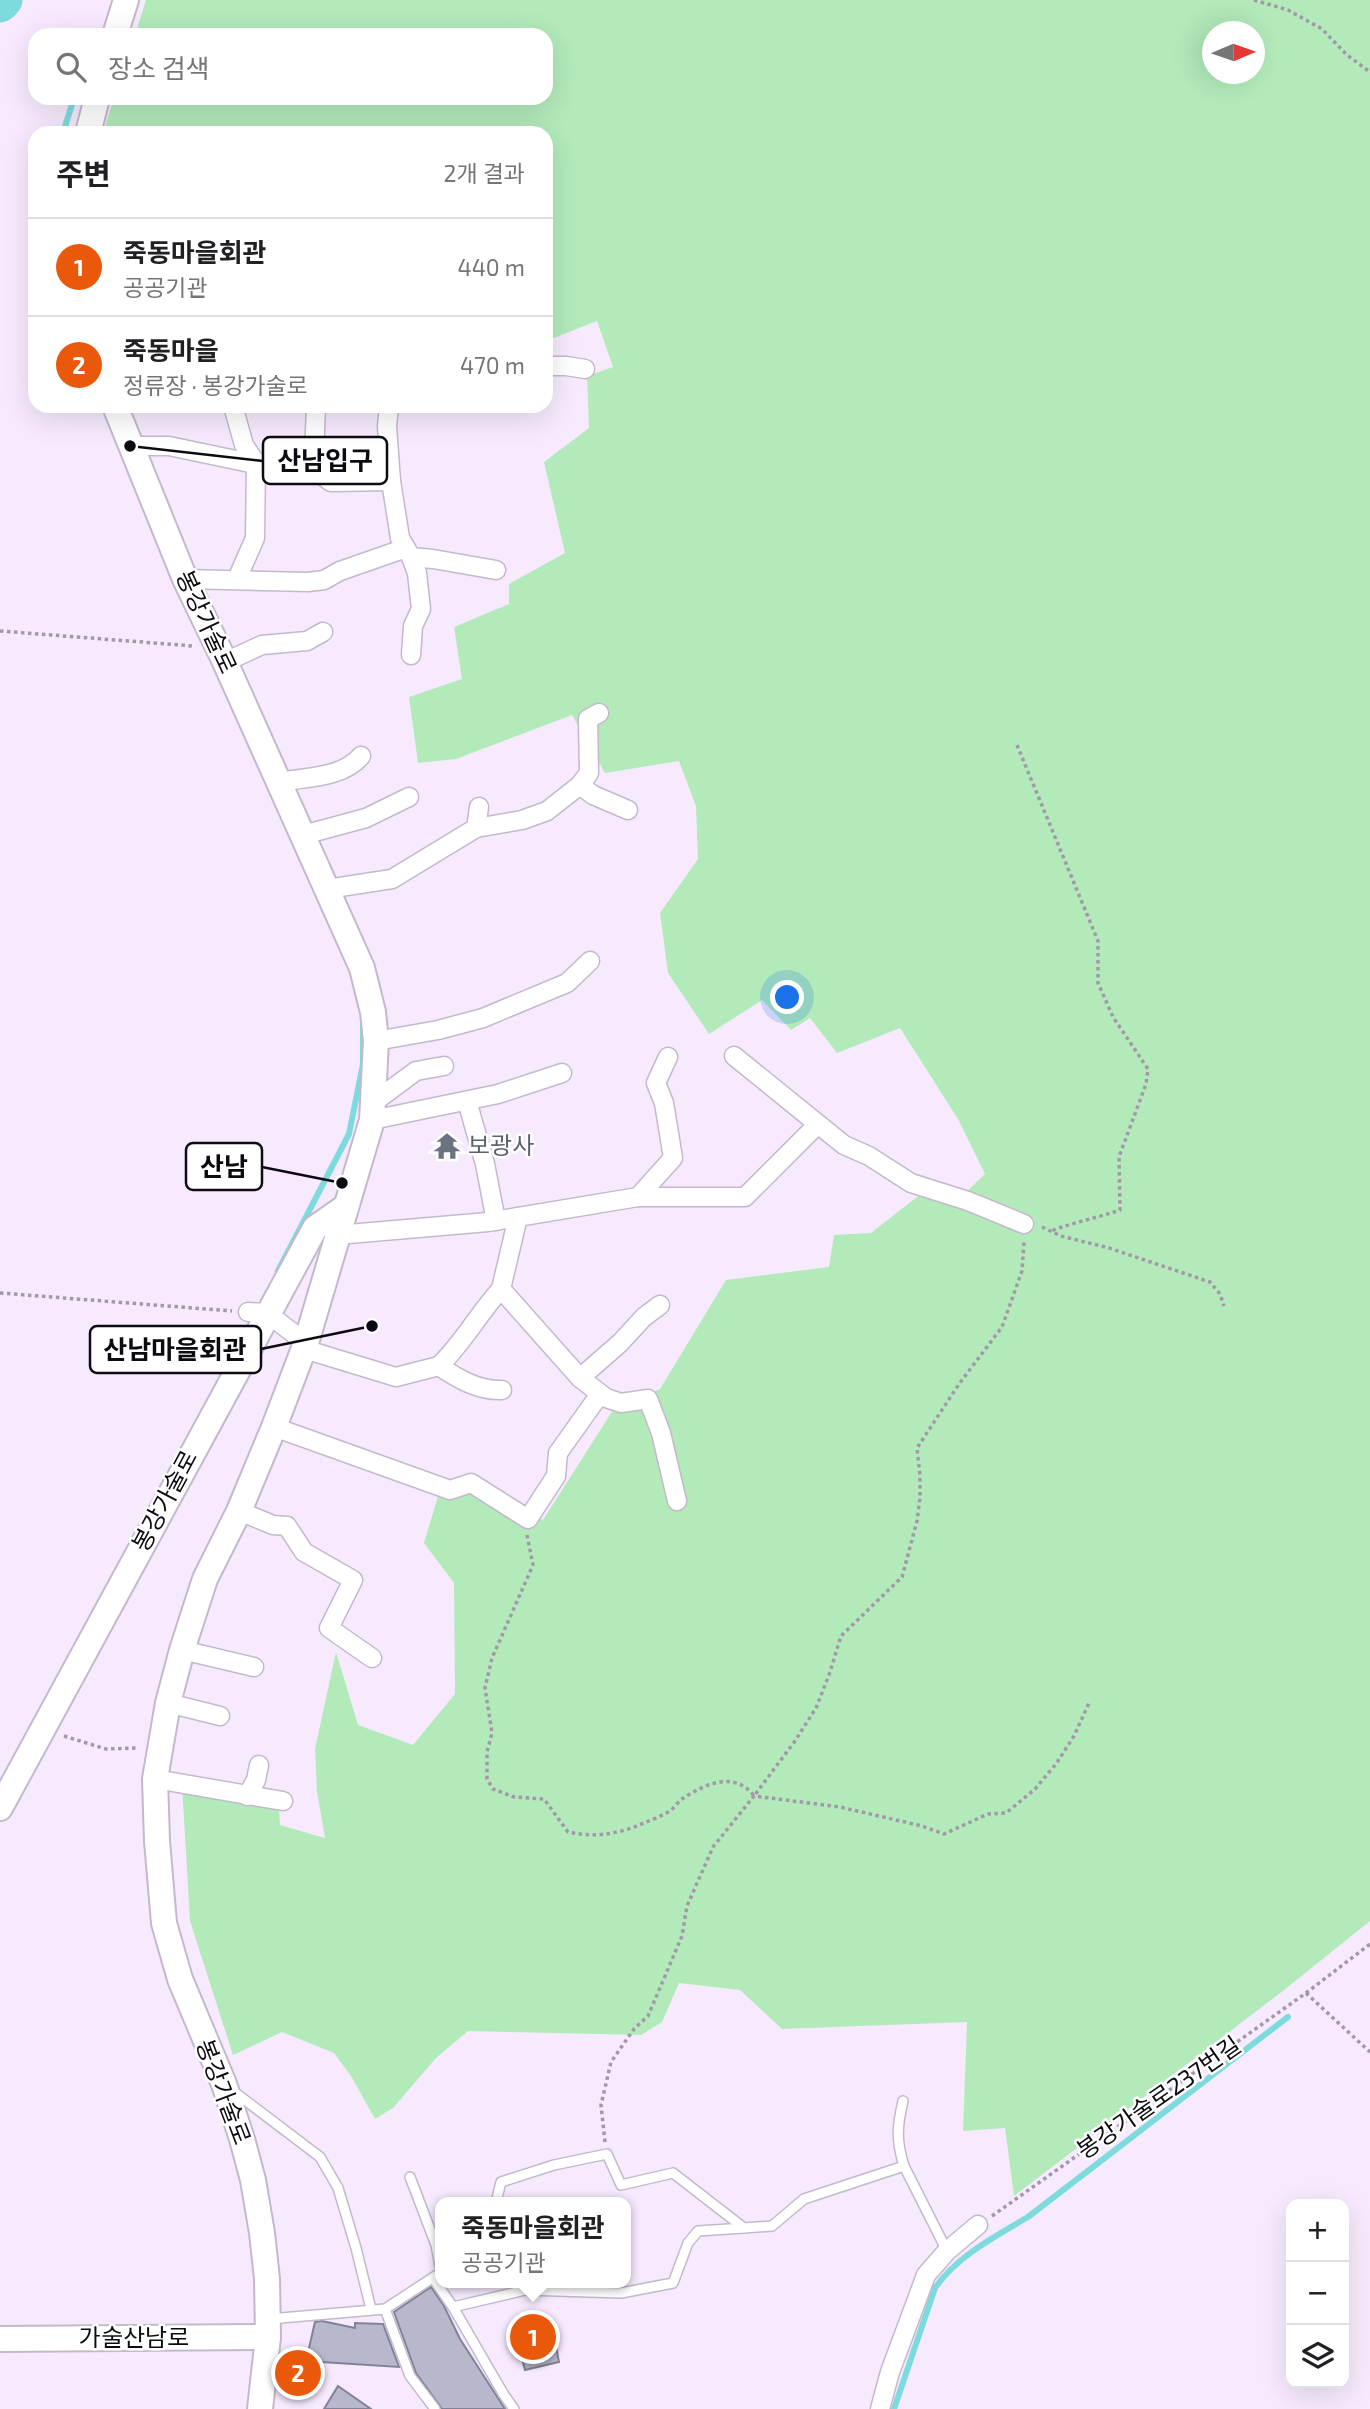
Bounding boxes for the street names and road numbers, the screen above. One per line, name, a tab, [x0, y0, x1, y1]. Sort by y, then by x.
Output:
street label: 봉강가술로	[171, 565, 244, 678]
street label: 봉강가술로	[125, 1445, 202, 1556]
street label: 봉강가술로237번길	[1070, 2029, 1246, 2164]
street label: 봉강가술로	[191, 2035, 258, 2148]
street label: 가술산남로	[79, 2322, 189, 2351]

